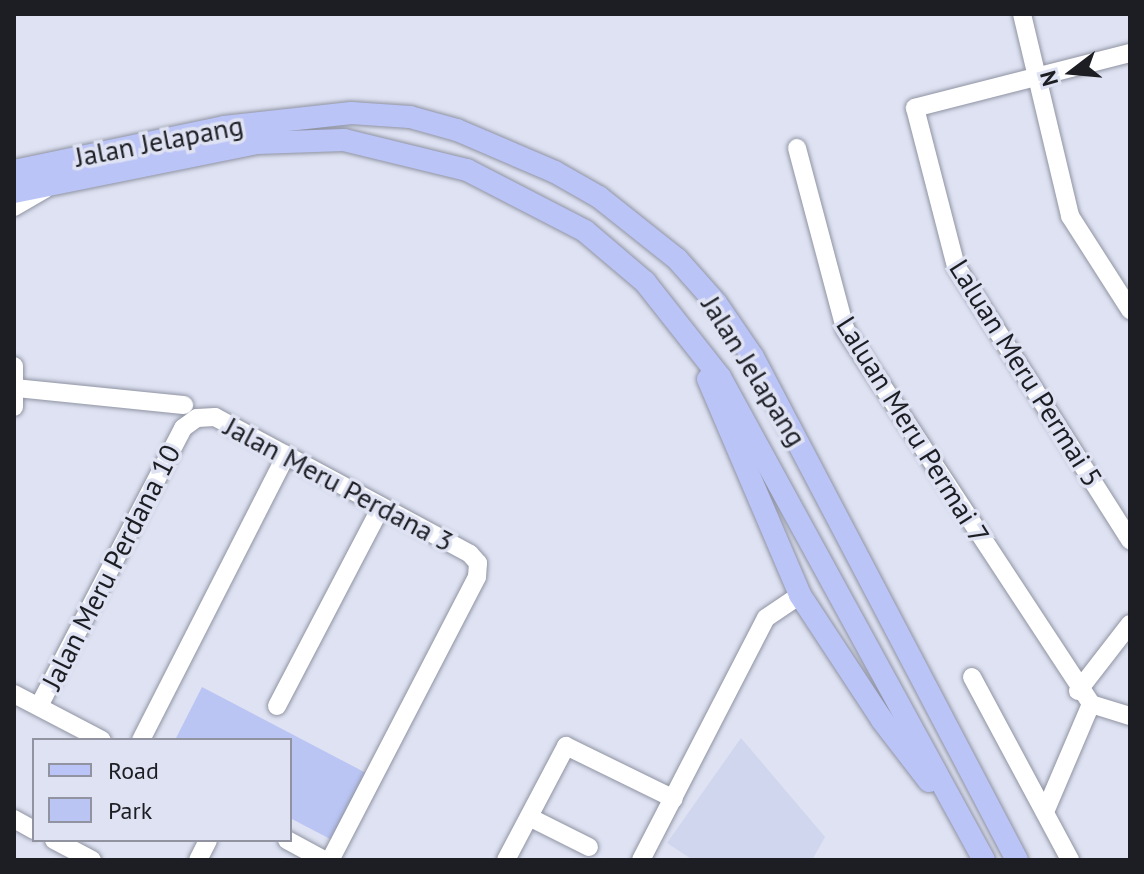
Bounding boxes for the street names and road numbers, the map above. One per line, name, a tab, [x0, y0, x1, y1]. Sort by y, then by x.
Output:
street label: Jalan Jelapang	[72, 108, 246, 174]
street label: Laluan Meru Permai 5	[942, 253, 1110, 493]
street label: Jalan Jelapang	[695, 290, 813, 452]
street label: Laluan Meru Permai 7	[829, 310, 997, 550]
street label: Jalan Meru Perdana 3	[219, 409, 459, 559]
street label: Jalan Meru Perdana 10	[35, 439, 187, 695]

